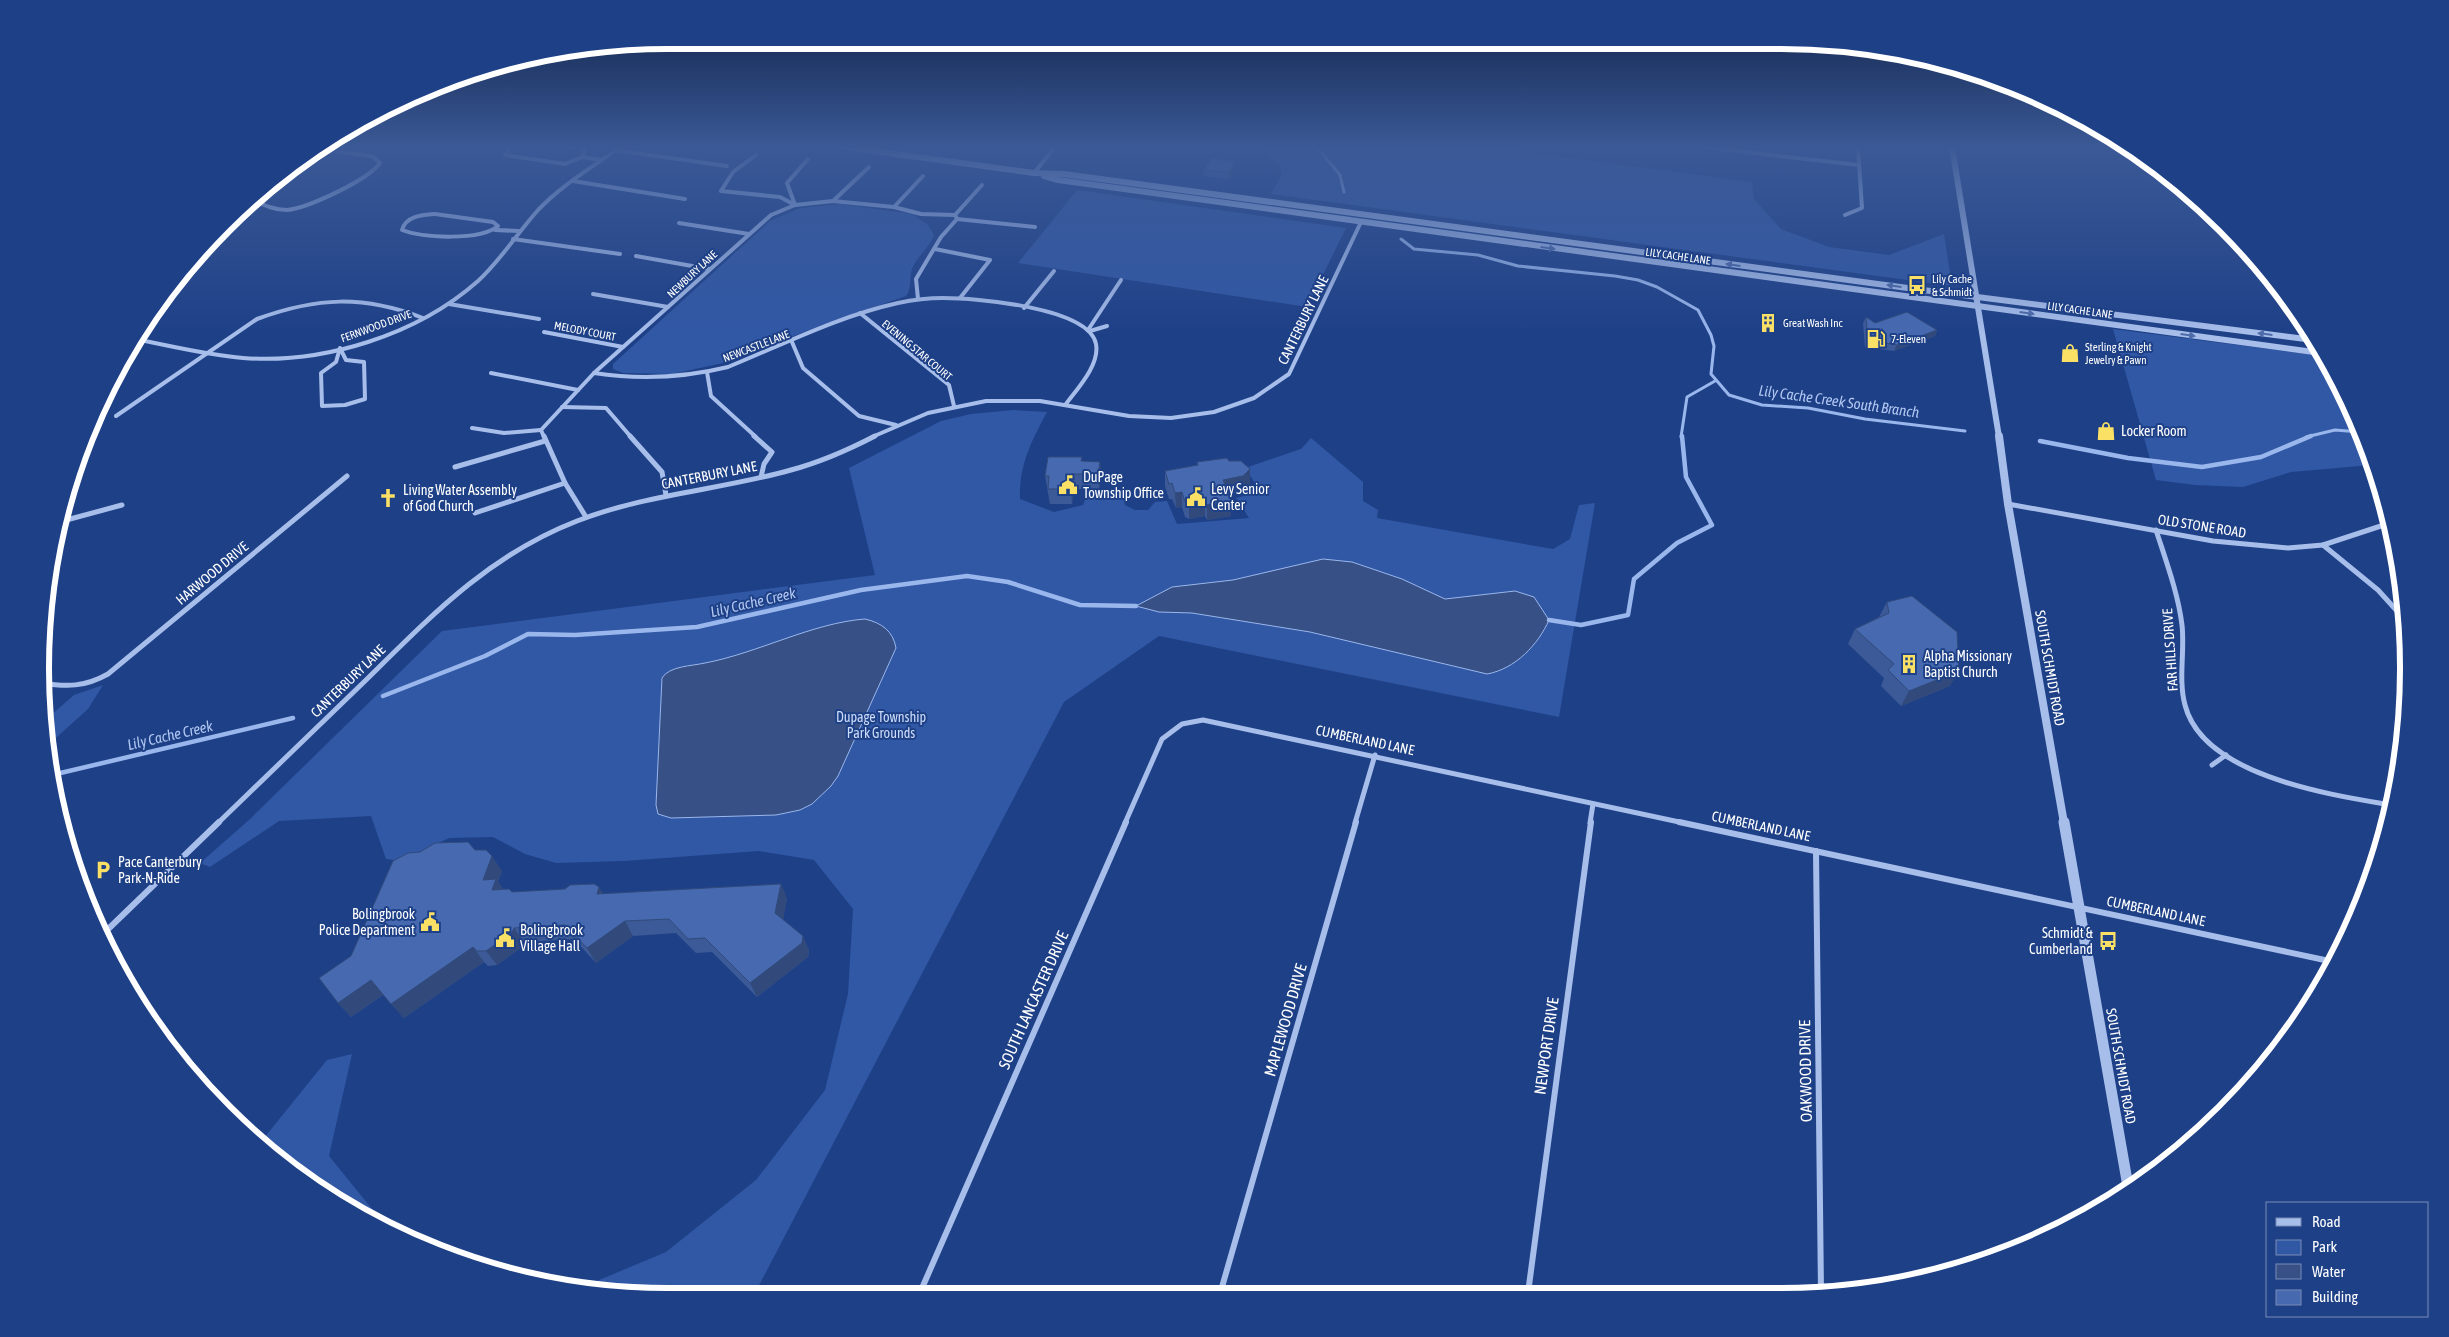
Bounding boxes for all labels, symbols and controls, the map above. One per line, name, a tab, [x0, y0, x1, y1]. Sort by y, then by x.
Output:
one-way arrow	[1540, 244, 1556, 252]
street label: LILY CACHE LANE	[1645, 245, 1712, 267]
street label: NEWBURY LANE	[665, 248, 720, 300]
one-way arrow	[1725, 260, 1741, 268]
street label: CANTERBURY LANE	[1275, 273, 1331, 367]
place label: Lily Cache & Schmidt	[1932, 273, 1972, 298]
bus stop icon: Lily Cache & Schmidt	[1906, 274, 1928, 296]
one-way arrow	[1886, 282, 1902, 290]
street label: LILY CACHE LANE	[2047, 299, 2114, 321]
street label: FERNWOOD DRIVE	[339, 308, 413, 344]
one-way arrow	[2020, 309, 2036, 317]
building icon: Great Wash Inc	[1757, 312, 1779, 334]
street label: EVENING STAR COURT	[880, 317, 954, 383]
place label: Great Wash Inc	[1783, 317, 1843, 329]
street label: MELODY COURT	[553, 319, 617, 343]
street label: NEWCASTLE LANE	[721, 328, 791, 364]
fuel station icon: 7-Eleven	[1865, 328, 1887, 350]
one-way arrow	[2256, 330, 2272, 338]
one-way arrow	[2181, 331, 2197, 339]
place label: 7-Eleven	[1891, 333, 1926, 345]
place label: Sterling & Knight Jewelry & Pawn	[2085, 341, 2152, 366]
shop icon: Sterling & Knight Jewelry & Pawn	[2059, 342, 2081, 364]
water label: Lily Cache Creek South Branch	[1758, 381, 1920, 421]
shop icon: Locker Room	[2095, 420, 2117, 442]
place label: Locker Room	[2121, 423, 2187, 439]
street label: CANTERBURY LANE	[660, 458, 758, 492]
place label: DuPage Township Office	[1083, 469, 1164, 501]
public building icon: DuPage Township Office	[1057, 474, 1079, 496]
place label: Levy Senior Center	[1211, 481, 1270, 513]
place label: Living Water Assembly of God Church	[403, 482, 517, 514]
public building icon: Levy Senior Center	[1185, 486, 1207, 508]
church icon: Living Water Assembly of God Church	[377, 487, 399, 509]
street label: OLD STONE ROAD	[2157, 511, 2247, 541]
street label: HARWOOD DRIVE	[173, 538, 251, 608]
water label: Lily Cache Creek	[709, 584, 798, 620]
street label: FAR HILLS DRIVE	[2159, 608, 2181, 692]
street label: SOUTH SCHMIDT ROAD	[2032, 609, 2068, 727]
street label: CANTERBURY LANE	[308, 642, 388, 720]
place label: Alpha Missionary Baptist Church	[1924, 648, 2012, 680]
building icon: Alpha Missionary Baptist Church	[1898, 653, 1920, 675]
park label: Dupage Township Park Grounds	[836, 709, 926, 741]
water label: Lily Cache Creek	[126, 717, 215, 753]
street label: CUMBERLAND LANE	[1314, 722, 1416, 758]
street label: CUMBERLAND LANE	[1710, 808, 1812, 844]
place label: Pace Canterbury Park-N-Ride	[118, 854, 202, 886]
parking icon: Pace Canterbury Park-N-Ride	[92, 859, 114, 881]
street label: CUMBERLAND LANE	[2105, 893, 2207, 929]
place label: Bolingbrook Police Department	[319, 906, 415, 938]
public building icon: Bolingbrook Police Department	[419, 911, 441, 933]
place label: Bolingbrook Village Hall	[520, 922, 583, 954]
place label: Schmidt & Cumberland	[2029, 925, 2094, 957]
public building icon: Bolingbrook Village Hall	[494, 927, 516, 949]
street label: SOUTH LANCASTER DRIVE	[994, 928, 1072, 1072]
bus stop icon: Schmidt & Cumberland	[2097, 930, 2119, 952]
street label: MAPLEWOOD DRIVE	[1260, 961, 1310, 1078]
street label: NEWPORT DRIVE	[1530, 996, 1562, 1096]
street label: SOUTH SCHMIDT ROAD	[2103, 1007, 2139, 1125]
street label: OAKWOOD DRIVE	[1795, 1020, 1815, 1122]
legend	[2266, 1202, 2429, 1317]
text: Road	[2312, 1213, 2341, 1230]
text: Park	[2312, 1238, 2337, 1255]
text: Water	[2312, 1263, 2345, 1280]
text: Building	[2312, 1288, 2358, 1305]

